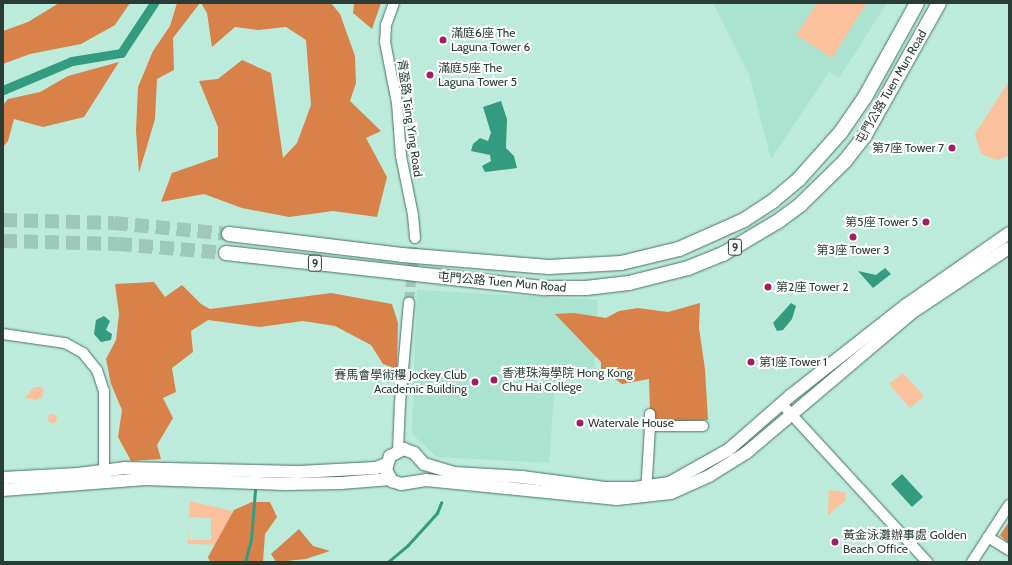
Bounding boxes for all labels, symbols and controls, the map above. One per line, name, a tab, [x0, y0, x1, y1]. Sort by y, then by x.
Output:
place label: 滿庭6座 The Laguna Tower 6	[451, 26, 530, 54]
street label: 屯門公路 Tuen Mun Road	[852, 27, 930, 147]
marker: 滿庭6座 The Laguna Tower 6	[438, 35, 448, 45]
street label: 青盈路 Tsing Ying Road	[395, 58, 425, 178]
place label: 滿庭5座 The Laguna Tower 5	[438, 61, 517, 89]
marker: 滿庭5座 The Laguna Tower 5	[425, 70, 435, 80]
place label: 第7座 Tower 7	[872, 141, 944, 155]
marker: 第7座 Tower 7	[947, 143, 957, 153]
place label: 第5座 Tower 5	[845, 215, 918, 229]
marker: 第5座 Tower 5	[921, 217, 931, 227]
marker: 第3座 Tower 3	[848, 232, 858, 242]
road number: 9	[727, 238, 743, 256]
place label: 第3座 Tower 3	[817, 243, 889, 257]
road number: 9	[307, 254, 323, 272]
street label: 屯門公路 Tuen Mun Road	[437, 269, 567, 295]
place label: 第2座 Tower 2	[776, 280, 849, 294]
marker: 第2座 Tower 2	[763, 282, 773, 292]
place label: 第1座 Tower 1	[759, 355, 827, 369]
marker: 第1座 Tower 1	[746, 357, 756, 367]
place label: 香港珠海學院 Hong Kong Chu Hai College	[502, 366, 633, 394]
place label: 賽馬會學術樓 Jockey Club Academic Building	[334, 368, 467, 396]
marker: 香港珠海學院 Hong Kong Chu Hai College	[489, 375, 499, 385]
marker: 賽馬會學術樓 Jockey Club Academic Building	[470, 377, 480, 387]
place label: Watervale House	[588, 416, 674, 430]
marker: Watervale House	[575, 418, 585, 428]
place label: 黃金泳灘辦事處 Golden Beach Office	[843, 528, 967, 556]
marker: 黃金泳灘辦事處 Golden Beach Office	[830, 537, 840, 547]

